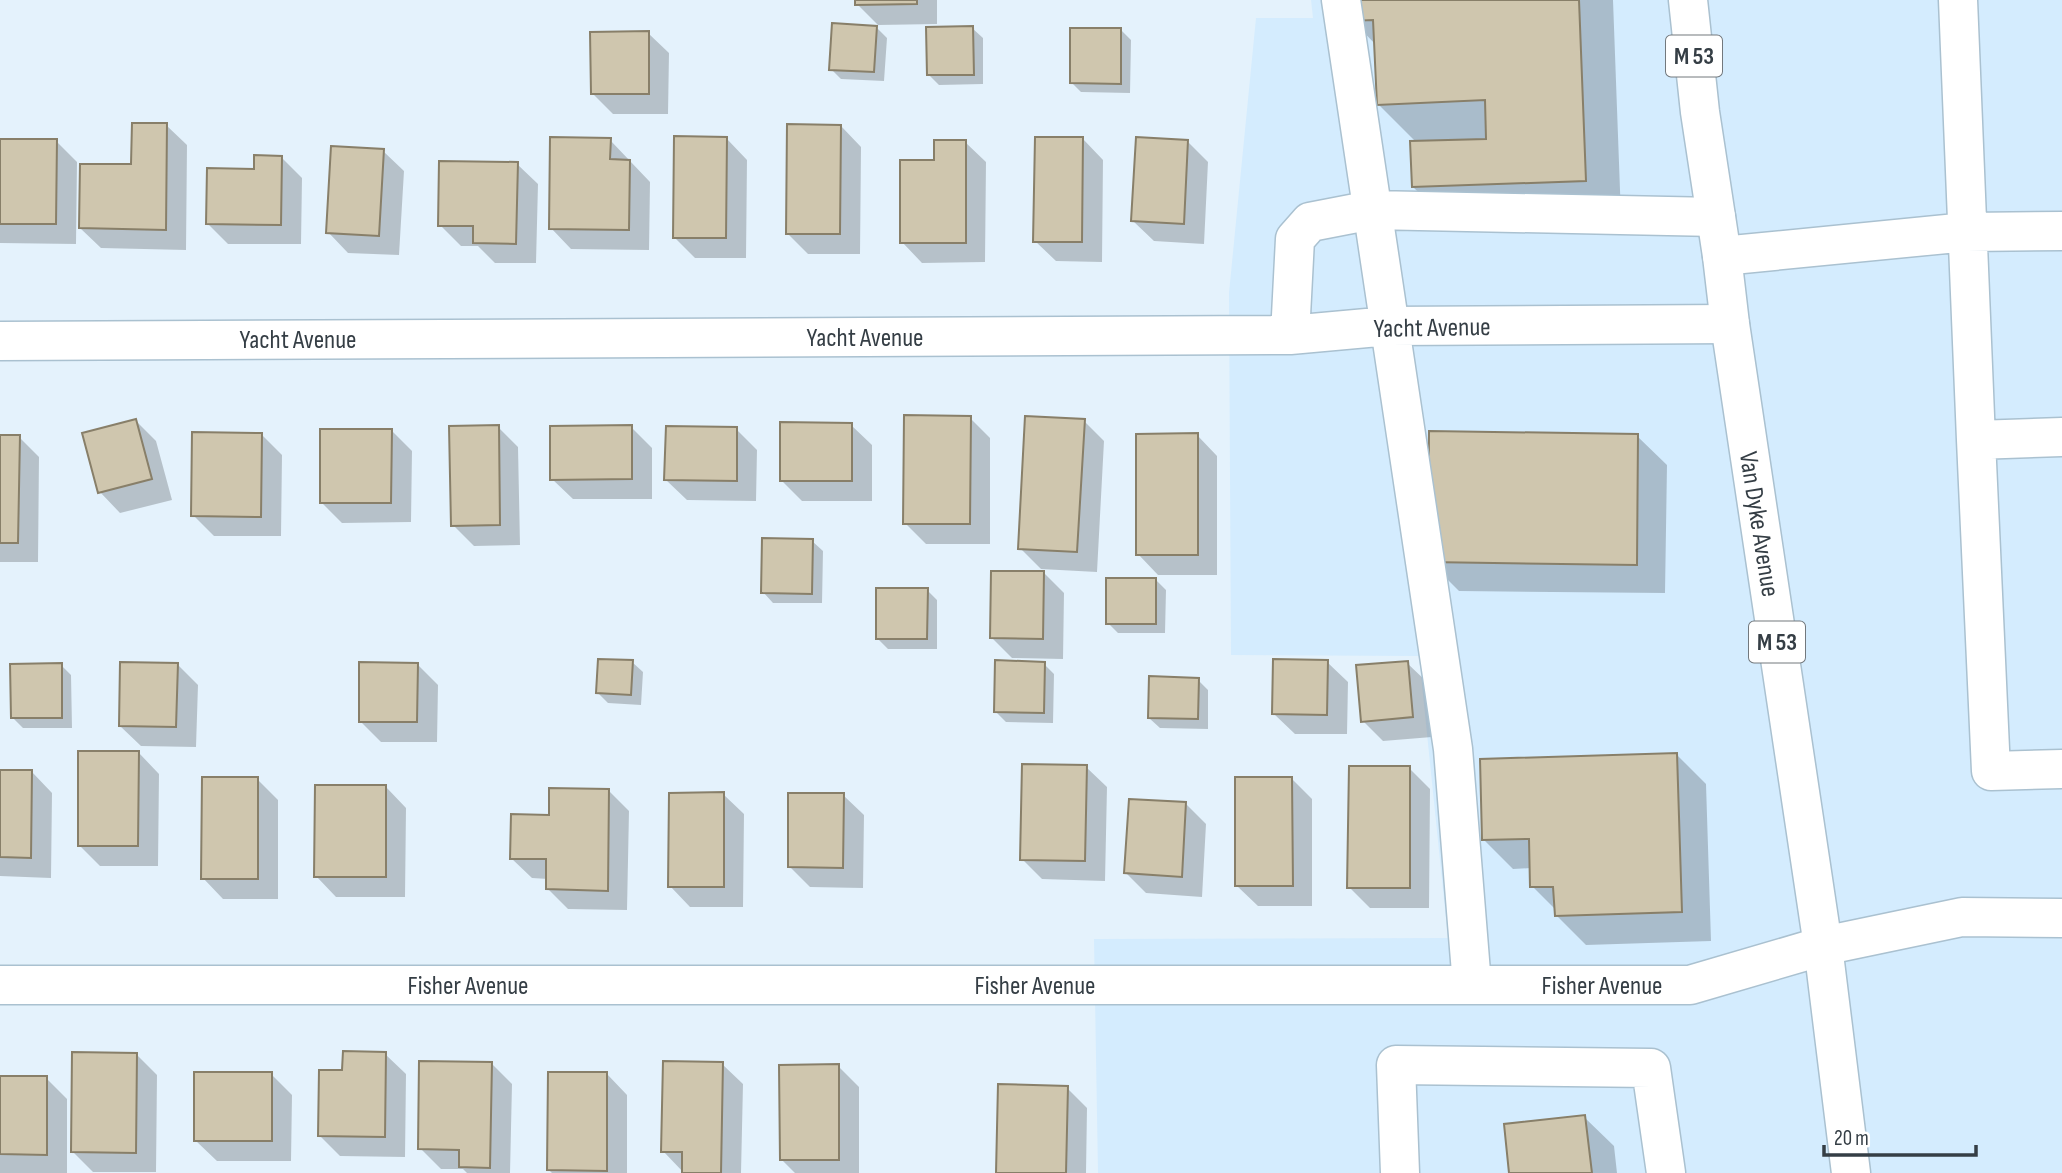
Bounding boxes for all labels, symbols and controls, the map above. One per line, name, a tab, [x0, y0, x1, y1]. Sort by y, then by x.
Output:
road number: M 53	[1666, 36, 1722, 76]
street label: Yacht Avenue	[1373, 312, 1491, 345]
street label: Yacht Avenue	[806, 323, 924, 354]
street label: Yacht Avenue	[239, 325, 357, 356]
street label: Van Dyke Avenue	[1732, 449, 1785, 599]
road number: M 53	[1749, 622, 1805, 662]
street label: Fisher Avenue	[407, 971, 529, 1002]
street label: Fisher Avenue	[974, 971, 1096, 1002]
street label: Fisher Avenue	[1541, 971, 1663, 1002]
scale bar	[1824, 1114, 1976, 1158]
text: 20 m	[1834, 1126, 1869, 1151]

